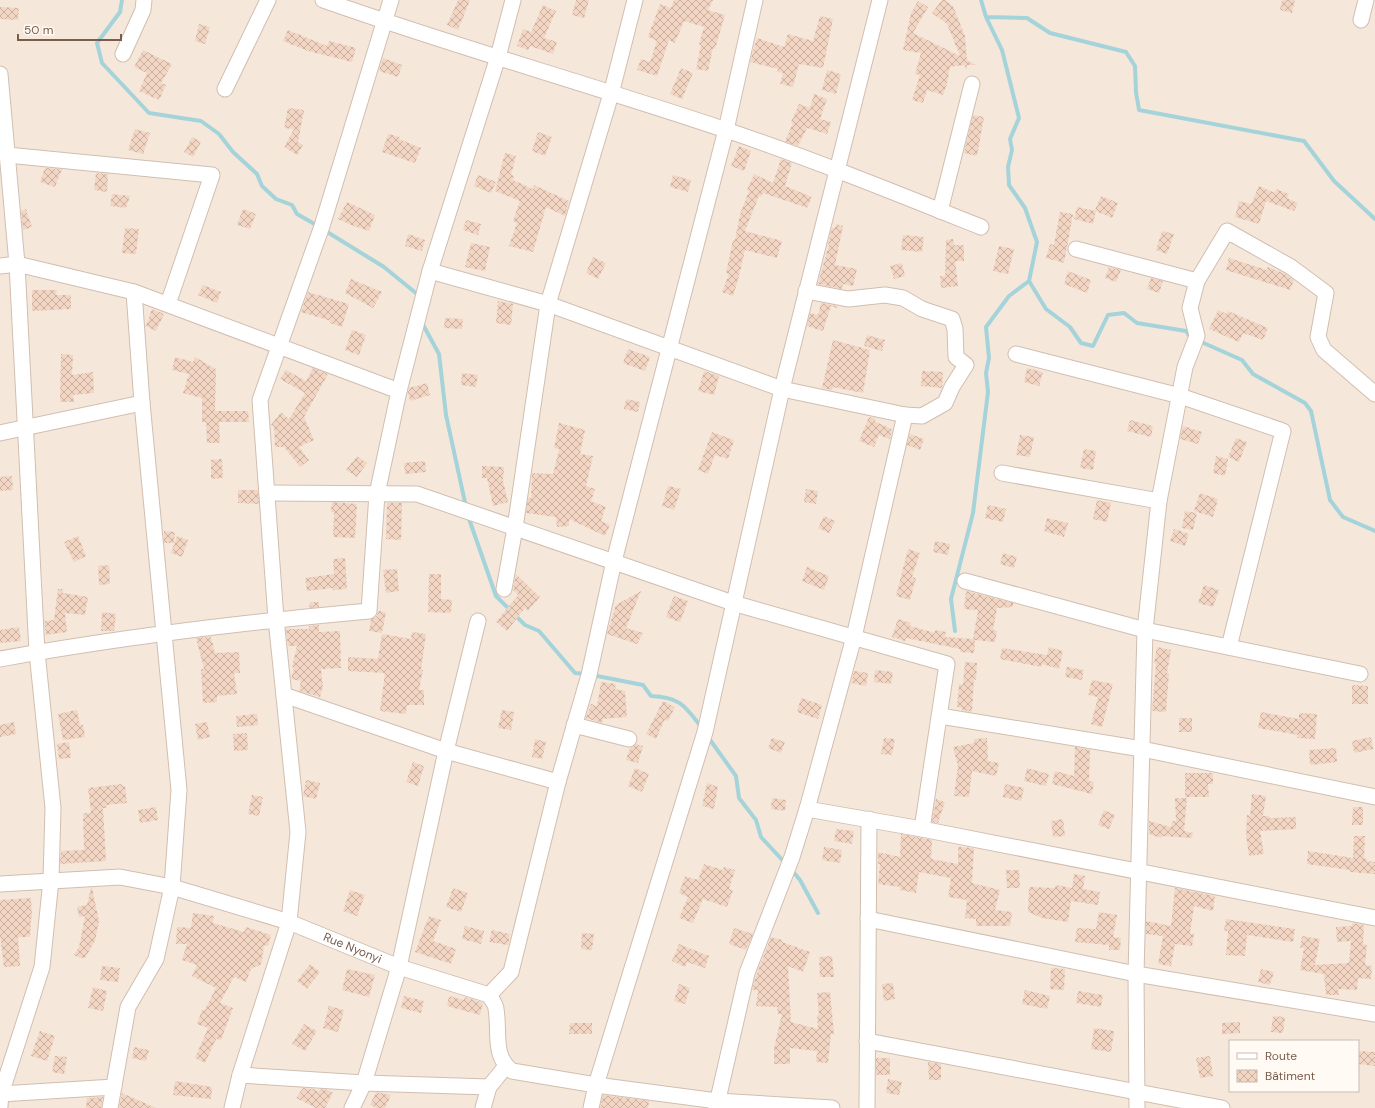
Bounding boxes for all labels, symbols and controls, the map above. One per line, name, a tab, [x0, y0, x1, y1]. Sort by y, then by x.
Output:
scale bar	[18, 16, 121, 42]
text: 50 m	[24, 22, 53, 38]
street label: Rue Nyonyi	[321, 929, 384, 967]
legend	[1229, 1040, 1359, 1092]
text: Route	[1265, 1048, 1297, 1064]
text: Bâtiment	[1265, 1068, 1316, 1084]

